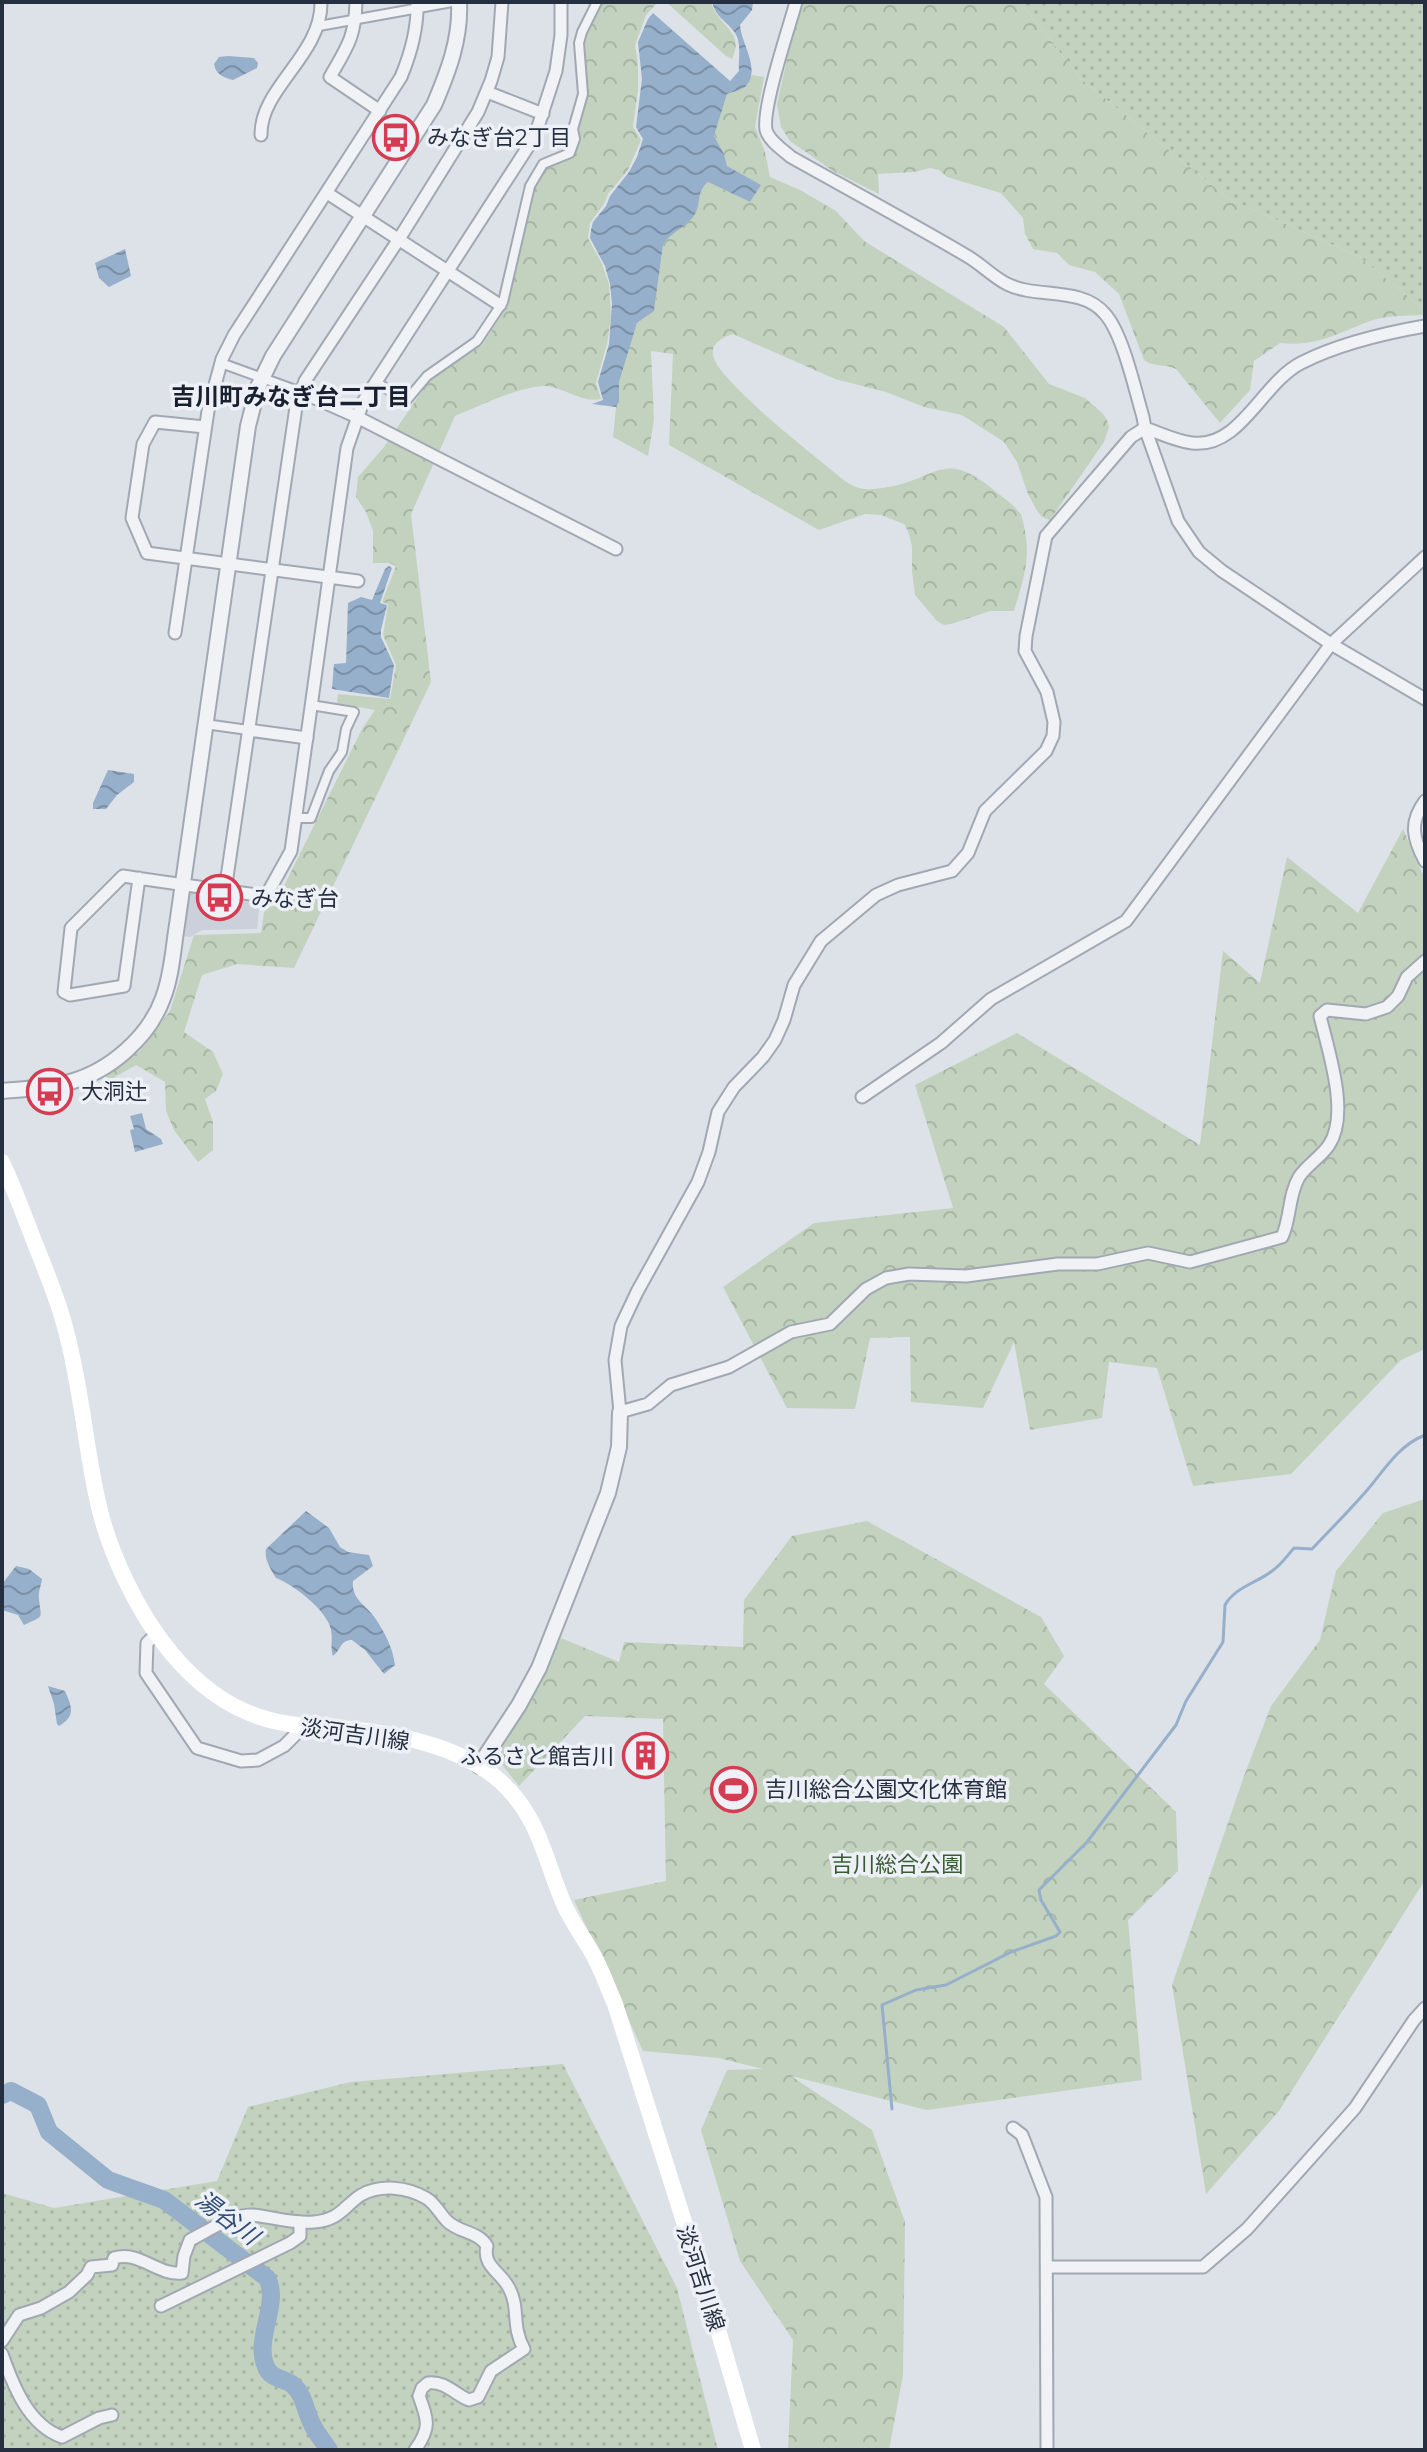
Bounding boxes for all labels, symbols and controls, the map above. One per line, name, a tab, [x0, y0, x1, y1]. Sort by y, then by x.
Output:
bus stop icon: みなぎ台2丁目	[372, 113, 420, 161]
place label: みなぎ台2丁目	[427, 124, 572, 151]
district label: 吉川町みなぎ台二丁目	[171, 382, 411, 411]
bus stop icon: みなぎ台	[196, 874, 244, 922]
place label: みなぎ台	[251, 885, 339, 912]
bus stop icon: 大洞辻	[26, 1067, 74, 1115]
place label: 大洞辻	[81, 1078, 147, 1105]
street label: 淡河吉川線	[299, 1713, 411, 1756]
building icon: ふるさと館吉川	[621, 1732, 669, 1780]
place label: ふるさと館吉川	[460, 1743, 614, 1770]
sports icon: 吉川総合公園文化体育館	[710, 1765, 758, 1813]
place label: 吉川総合公園文化体育館	[765, 1776, 1007, 1803]
park label: 吉川総合公園	[831, 1851, 963, 1878]
water label: 湯谷川	[190, 2184, 267, 2253]
street label: 淡河吉川線	[671, 2222, 730, 2335]

